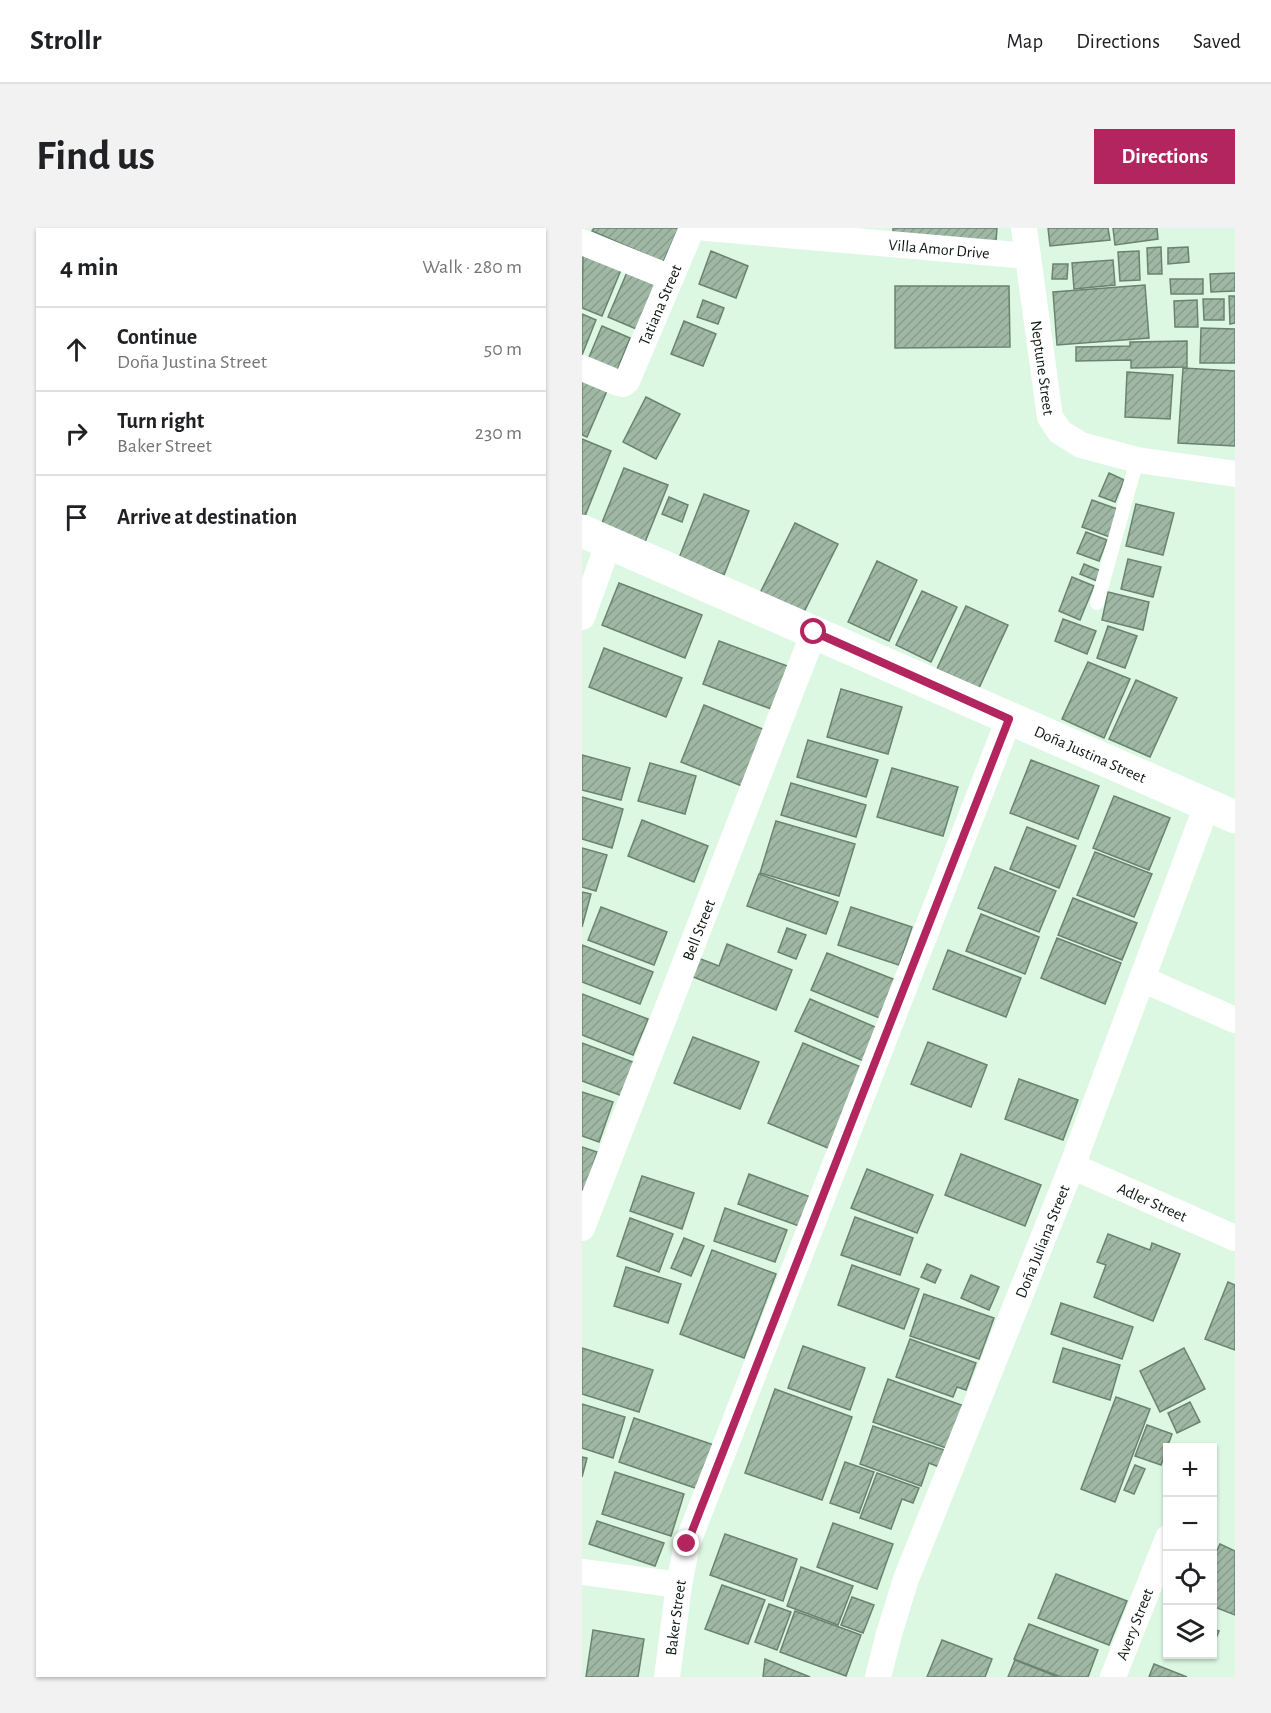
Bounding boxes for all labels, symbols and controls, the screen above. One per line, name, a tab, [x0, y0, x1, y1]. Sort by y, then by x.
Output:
text: Strollr	[30, 27, 101, 55]
text: Map	[1007, 31, 1043, 52]
text: Directions	[1076, 31, 1160, 52]
text: Saved	[1193, 31, 1241, 52]
button: Directions	[1094, 129, 1235, 184]
text: Find us	[36, 135, 155, 177]
street label: Villa Amor Drive	[888, 237, 990, 262]
text: 4 min	[60, 254, 119, 280]
text: Walk · 280 m	[422, 257, 522, 277]
street label: Tatiana Street	[636, 262, 685, 348]
street label: Neptune Street	[1028, 320, 1057, 416]
text: Continue	[117, 326, 197, 348]
icon: ahead	[60, 333, 93, 366]
text: 50 m	[484, 339, 522, 359]
text: Doña Justina Street	[117, 352, 267, 372]
text: Turn right	[117, 410, 204, 432]
icon: right	[60, 417, 93, 450]
text: 230 m	[475, 423, 522, 443]
text: Baker Street	[117, 436, 212, 456]
icon: arrive	[60, 501, 93, 534]
text: Arrive at destination	[117, 506, 297, 528]
route start	[800, 618, 826, 644]
street label: Doña Justina Street	[1032, 723, 1148, 786]
street label: Bell Street	[680, 897, 718, 963]
street label: Adler Street	[1115, 1180, 1189, 1225]
street label: Doña Juliana Street	[1013, 1183, 1073, 1300]
map controls	[1163, 1443, 1217, 1659]
button: +	[1163, 1443, 1217, 1497]
button: −	[1163, 1497, 1217, 1551]
route end	[673, 1530, 699, 1556]
button: locate	[1163, 1551, 1217, 1605]
street label: Baker Street	[663, 1579, 689, 1656]
street label: Avery Street	[1114, 1586, 1156, 1662]
button: layers	[1163, 1605, 1217, 1659]

